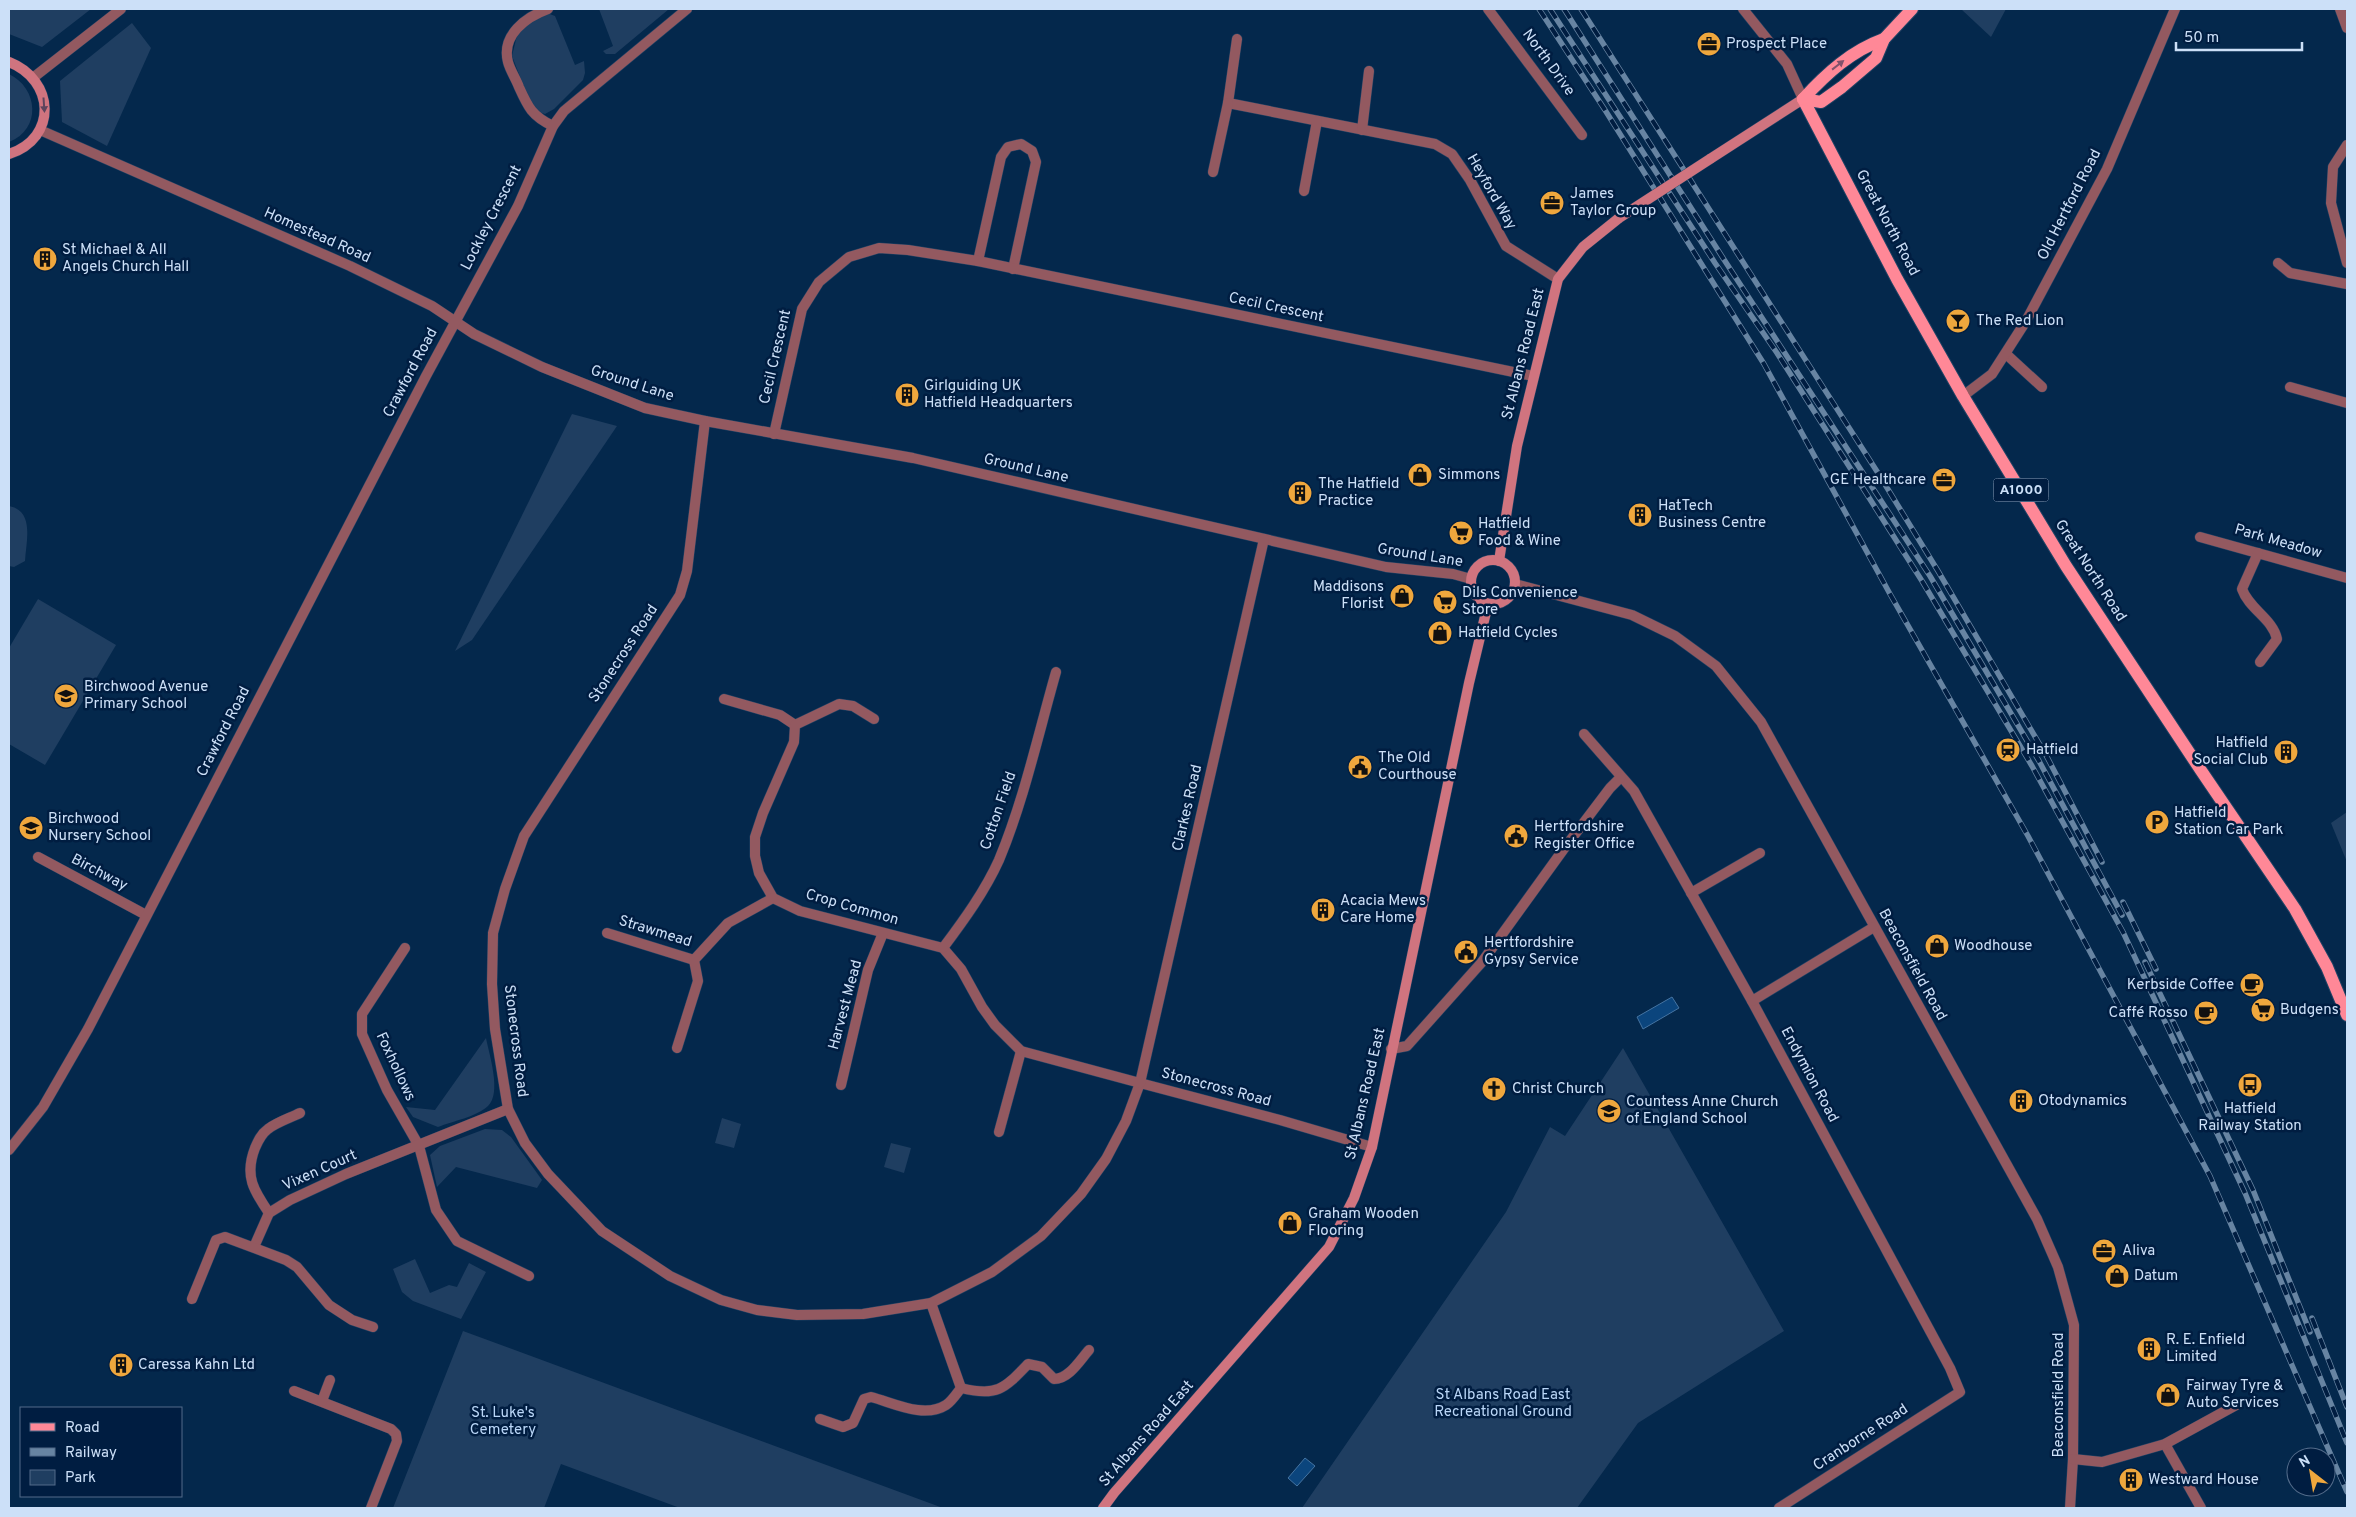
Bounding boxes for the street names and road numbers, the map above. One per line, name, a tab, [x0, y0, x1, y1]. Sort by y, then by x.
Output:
street label: North Drive	[1517, 26, 1579, 100]
street label: Old Hertford Road	[2034, 146, 2106, 264]
street label: Heyford Way	[1462, 151, 1520, 233]
street label: Lockley Crescent	[457, 162, 527, 274]
street label: Great North Road	[1851, 167, 1923, 279]
street label: Homestead Road	[261, 204, 373, 268]
street label: St Albans Road East	[1498, 286, 1550, 422]
street label: Cecil Crescent	[1227, 289, 1325, 327]
street label: Cecil Crescent	[756, 308, 796, 406]
street label: Crawford Road	[379, 325, 443, 421]
street label: Ground Lane	[588, 362, 676, 406]
street label: Ground Lane	[982, 450, 1070, 488]
road number: A1000	[1994, 478, 2048, 502]
street label: Great North Road	[2050, 516, 2130, 626]
street label: Park Meadow	[2232, 520, 2324, 564]
street label: Ground Lane	[1376, 540, 1464, 572]
street label: Stonecross Road	[585, 601, 663, 707]
street label: Crawford Road	[193, 684, 255, 780]
street label: Clarkes Road	[1169, 763, 1207, 853]
street label: Cotton Field	[977, 769, 1021, 853]
street label: Birchway	[67, 850, 131, 896]
street label: Crop Common	[803, 886, 901, 930]
street label: Beaconsfield Road	[1873, 906, 1951, 1024]
street label: Strawmead	[616, 912, 694, 952]
street label: Harvest Mead	[825, 958, 867, 1052]
street label: Stonecross Road	[499, 984, 531, 1098]
street label: Endymion Road	[1776, 1024, 1842, 1126]
street label: St Albans Road East	[1342, 1026, 1390, 1162]
street label: Foxhollows	[371, 1030, 419, 1104]
street label: Stonecross Road	[1159, 1064, 1273, 1112]
street label: Vixen Court	[280, 1146, 360, 1196]
street label: Beaconsfield Road	[2050, 1333, 2069, 1457]
street label: St Albans Road East	[1096, 1377, 1198, 1491]
street label: Cranborne Road	[1810, 1400, 1912, 1476]

